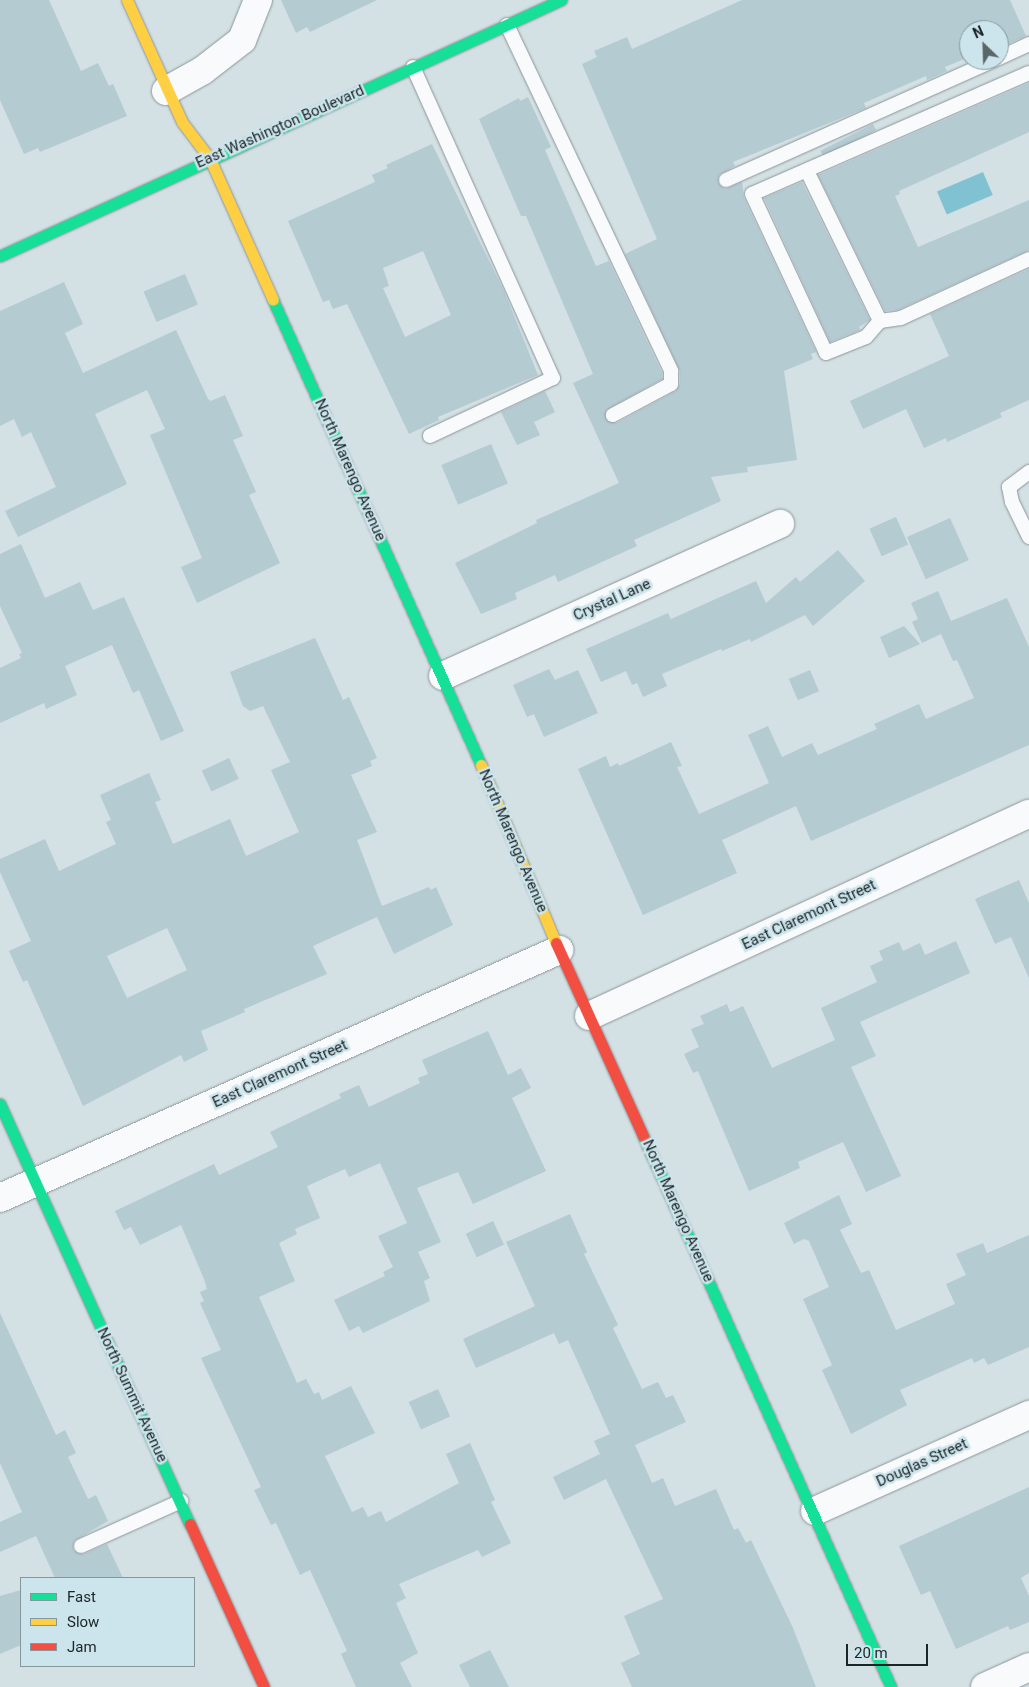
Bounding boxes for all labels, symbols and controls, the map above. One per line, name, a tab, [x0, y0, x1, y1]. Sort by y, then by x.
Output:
north arrow	[959, 20, 1009, 70]
text: N	[971, 23, 986, 42]
street label: East Washington Boulevard	[193, 82, 367, 172]
street label: North Marengo Avenue	[311, 396, 389, 544]
street label: Crystal Lane	[571, 575, 653, 625]
street label: North Marengo Avenue	[475, 767, 551, 915]
street label: East Claremont Street	[739, 876, 879, 954]
street label: East Claremont Street	[210, 1036, 350, 1112]
street label: North Marengo Avenue	[639, 1137, 717, 1285]
street label: North Summit Avenue	[93, 1325, 171, 1465]
street label: Douglas Street	[874, 1435, 970, 1491]
legend	[20, 1577, 195, 1667]
text: Fast	[67, 1588, 96, 1606]
text: Slow	[67, 1613, 99, 1631]
scale bar	[849, 1634, 932, 1666]
text: Jam	[67, 1638, 97, 1656]
text: 20 m	[854, 1644, 888, 1662]

